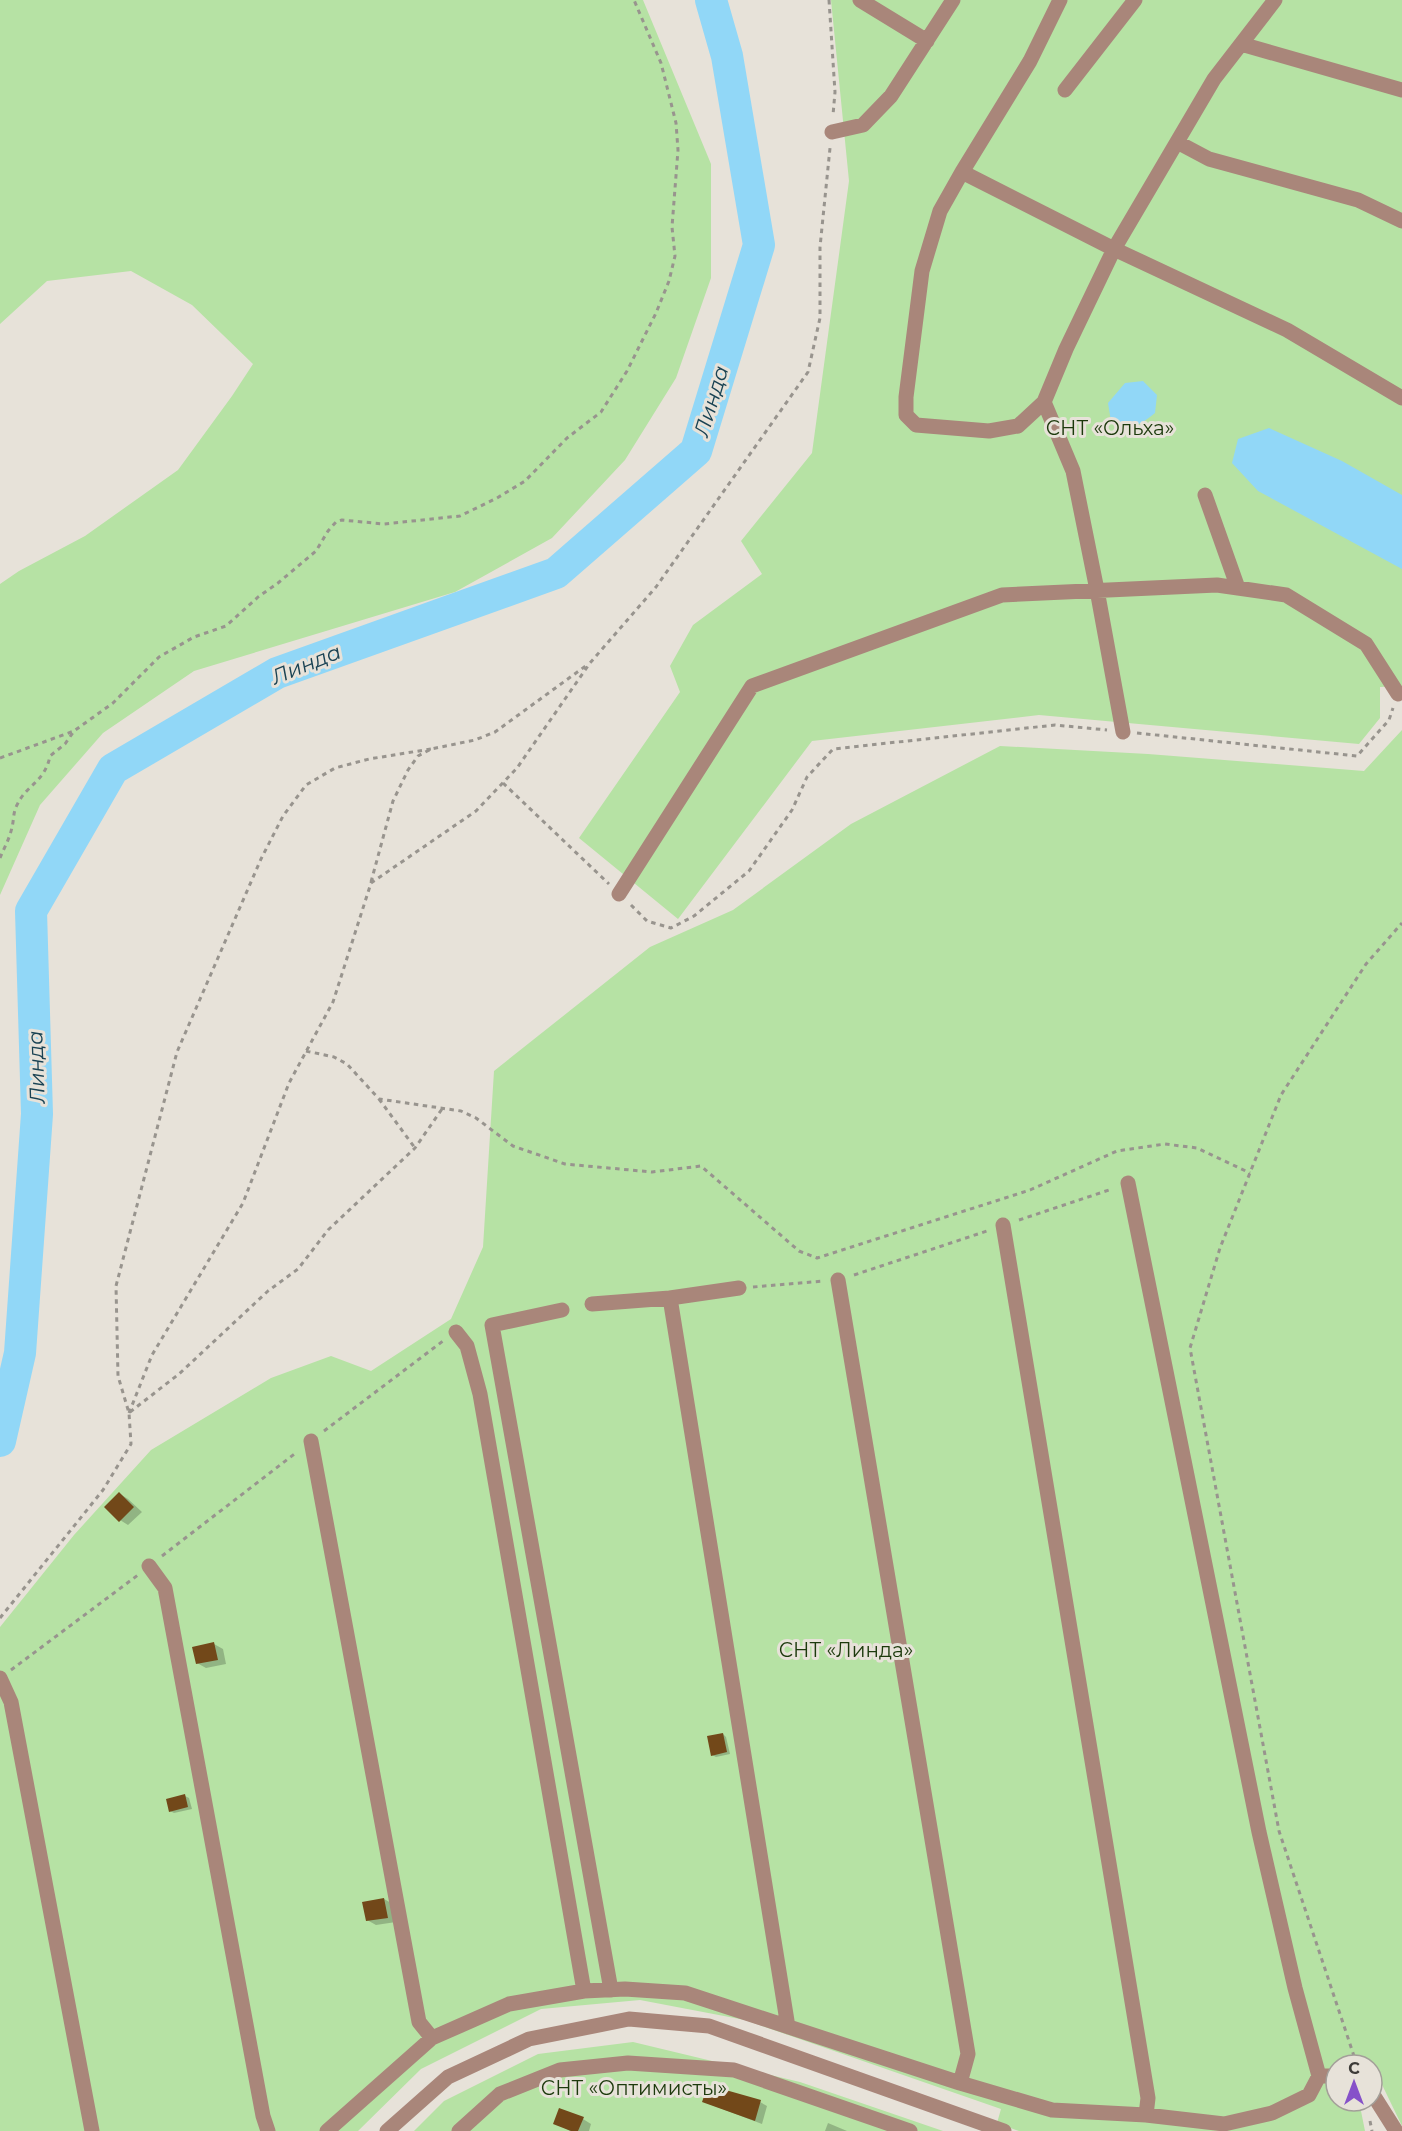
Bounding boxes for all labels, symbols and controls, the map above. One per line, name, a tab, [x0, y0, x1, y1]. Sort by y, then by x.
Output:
water label: Линда	[688, 362, 734, 441]
park label: СНТ «Ольха»	[1046, 416, 1174, 440]
water label: Линда	[267, 639, 345, 690]
water label: Линда	[22, 1030, 50, 1105]
park label: СНТ «Линда»	[779, 1638, 913, 1662]
north arrow	[1324, 2053, 1384, 2113]
text: С	[1348, 2059, 1360, 2078]
park label: СНТ «Оптимисты»	[541, 2076, 727, 2100]

